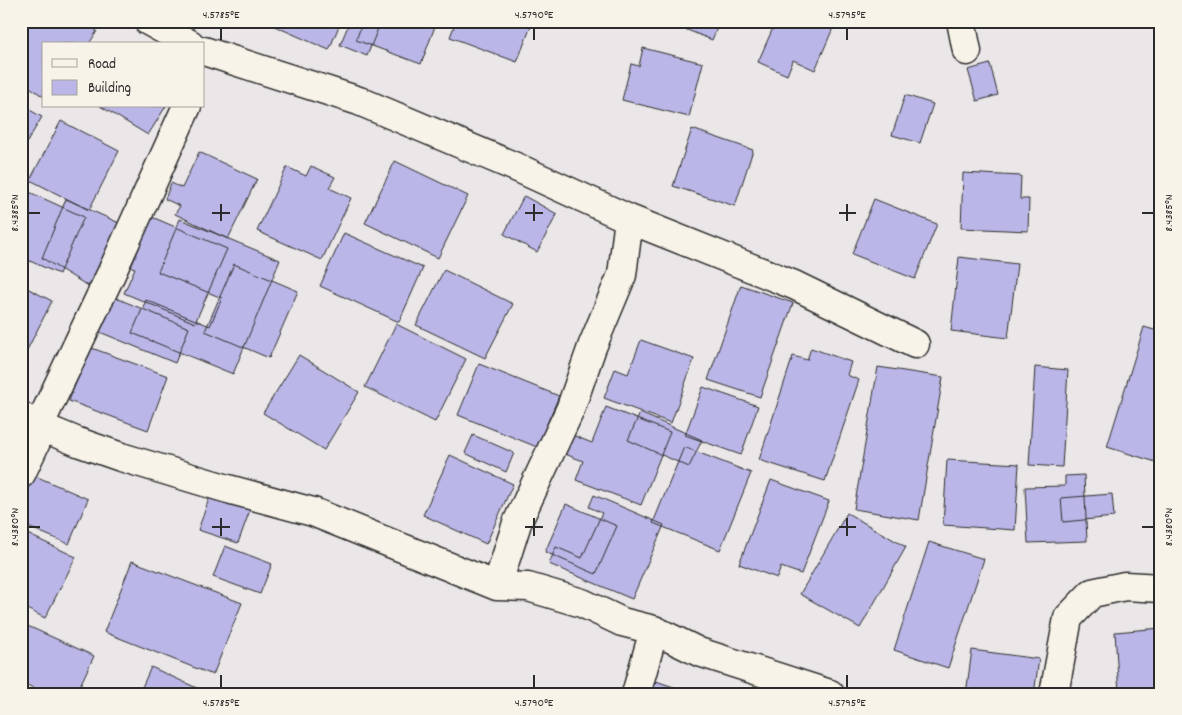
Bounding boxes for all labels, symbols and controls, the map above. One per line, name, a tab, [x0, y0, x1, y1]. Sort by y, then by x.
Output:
text: 4.5785°E	[203, 7, 240, 24]
text: 4.5790°E	[515, 7, 554, 24]
text: 4.5795°E	[828, 7, 866, 24]
legend	[42, 42, 205, 108]
text: Road	[88, 54, 116, 76]
text: Building	[88, 78, 131, 100]
text: 8.4385°N	[7, 194, 24, 232]
text: 8.4385°N	[1161, 194, 1178, 232]
text: 8.4380°N	[7, 508, 24, 546]
text: 8.4380°N	[1161, 508, 1178, 546]
text: 4.5785°E	[203, 695, 240, 712]
text: 4.5790°E	[515, 695, 554, 712]
text: 4.5795°E	[828, 695, 866, 712]

